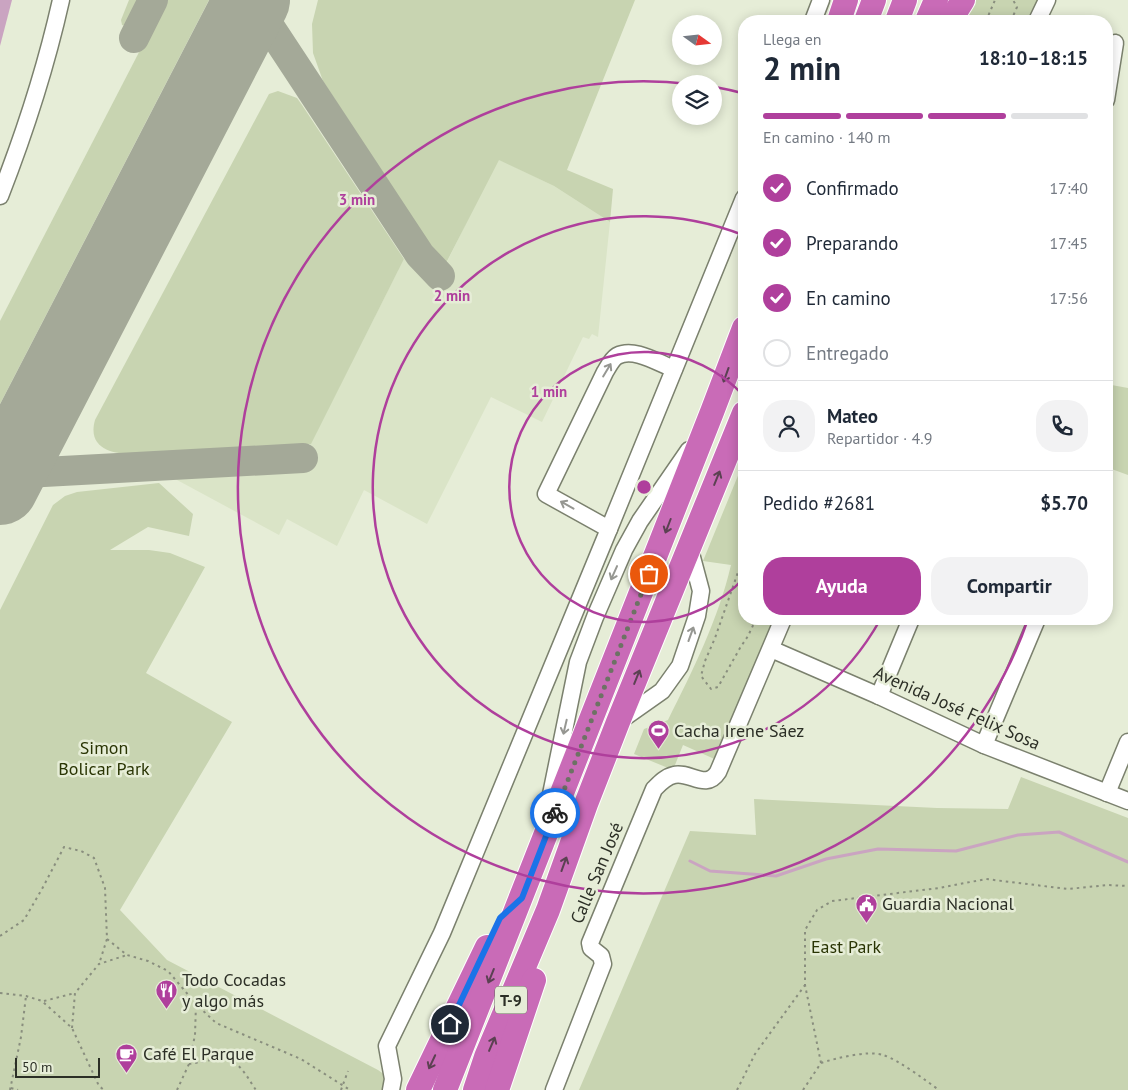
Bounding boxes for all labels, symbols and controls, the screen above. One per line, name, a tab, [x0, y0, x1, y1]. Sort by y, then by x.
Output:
north arrow	[672, 15, 722, 65]
map controls	[672, 15, 722, 125]
text: Llega en	[763, 29, 822, 49]
text: 18:10–18:15	[979, 46, 1088, 70]
text: 2 min	[763, 47, 841, 89]
button: layers	[672, 75, 722, 125]
text: En camino · 140 m	[763, 127, 891, 147]
icon: check	[763, 174, 791, 202]
text: Confirmado	[806, 176, 899, 200]
text: 17:40	[1050, 178, 1088, 198]
text: 3 min	[339, 190, 375, 209]
icon: check	[763, 229, 791, 257]
text: Preparando	[806, 231, 898, 255]
text: 17:45	[1050, 233, 1088, 253]
icon: check	[763, 284, 791, 312]
text: 2 min	[434, 286, 470, 305]
text: En camino	[806, 286, 891, 310]
text: 17:56	[1050, 288, 1088, 308]
text: Entregado	[806, 341, 889, 365]
one-way arrow	[602, 363, 612, 377]
one-way arrow	[721, 367, 730, 382]
text: 1 min	[531, 382, 567, 401]
button: person	[763, 400, 815, 452]
button: phone	[1036, 400, 1088, 452]
text: Mateo	[827, 404, 878, 428]
text: Repartidor · 4.9	[827, 428, 932, 448]
one-way arrow	[713, 471, 722, 486]
centre of rings	[635, 478, 653, 496]
text: Pedido #2681	[763, 491, 875, 515]
text: $5.70	[1040, 491, 1088, 515]
one-way arrow	[560, 500, 574, 510]
one-way arrow	[662, 518, 672, 533]
pin	[628, 553, 670, 595]
button: Ayuda	[763, 557, 921, 615]
button: Compartir	[931, 557, 1088, 615]
icon: bag	[635, 560, 663, 588]
one-way arrow	[608, 565, 618, 580]
one-way arrow	[687, 626, 696, 642]
street label: Avenida José Felix Sosa	[870, 660, 1044, 755]
one-way arrow	[632, 670, 642, 685]
one-way arrow	[560, 718, 569, 734]
sports icon: Cacha Irene Sáez	[646, 719, 670, 750]
place label: Cacha Irene Sáez	[674, 719, 804, 742]
park label: Simon Bolicar Park	[58, 736, 150, 780]
courier	[530, 788, 580, 838]
icon: bike	[541, 799, 569, 827]
street label: Calle San José	[565, 819, 628, 927]
one-way arrow	[560, 856, 570, 872]
public building icon: Guardia Nacional	[854, 892, 878, 923]
place label: Guardia Nacional	[882, 892, 1014, 915]
park label: East Park	[811, 935, 881, 958]
place label: Todo Cocadas y algo más	[182, 968, 286, 1012]
one-way arrow	[486, 968, 495, 983]
restaurant icon: Todo Cocadas y algo más	[154, 978, 178, 1009]
road number: T-9	[495, 986, 527, 1014]
pin	[429, 1003, 471, 1045]
icon: home	[436, 1010, 464, 1038]
one-way arrow	[487, 1037, 497, 1052]
cafe icon: Café El Parque	[115, 1042, 139, 1073]
place label: Café El Parque	[143, 1042, 254, 1065]
one-way arrow	[426, 1054, 436, 1069]
scale bar	[15, 1055, 100, 1078]
text: 50 m	[22, 1058, 52, 1076]

